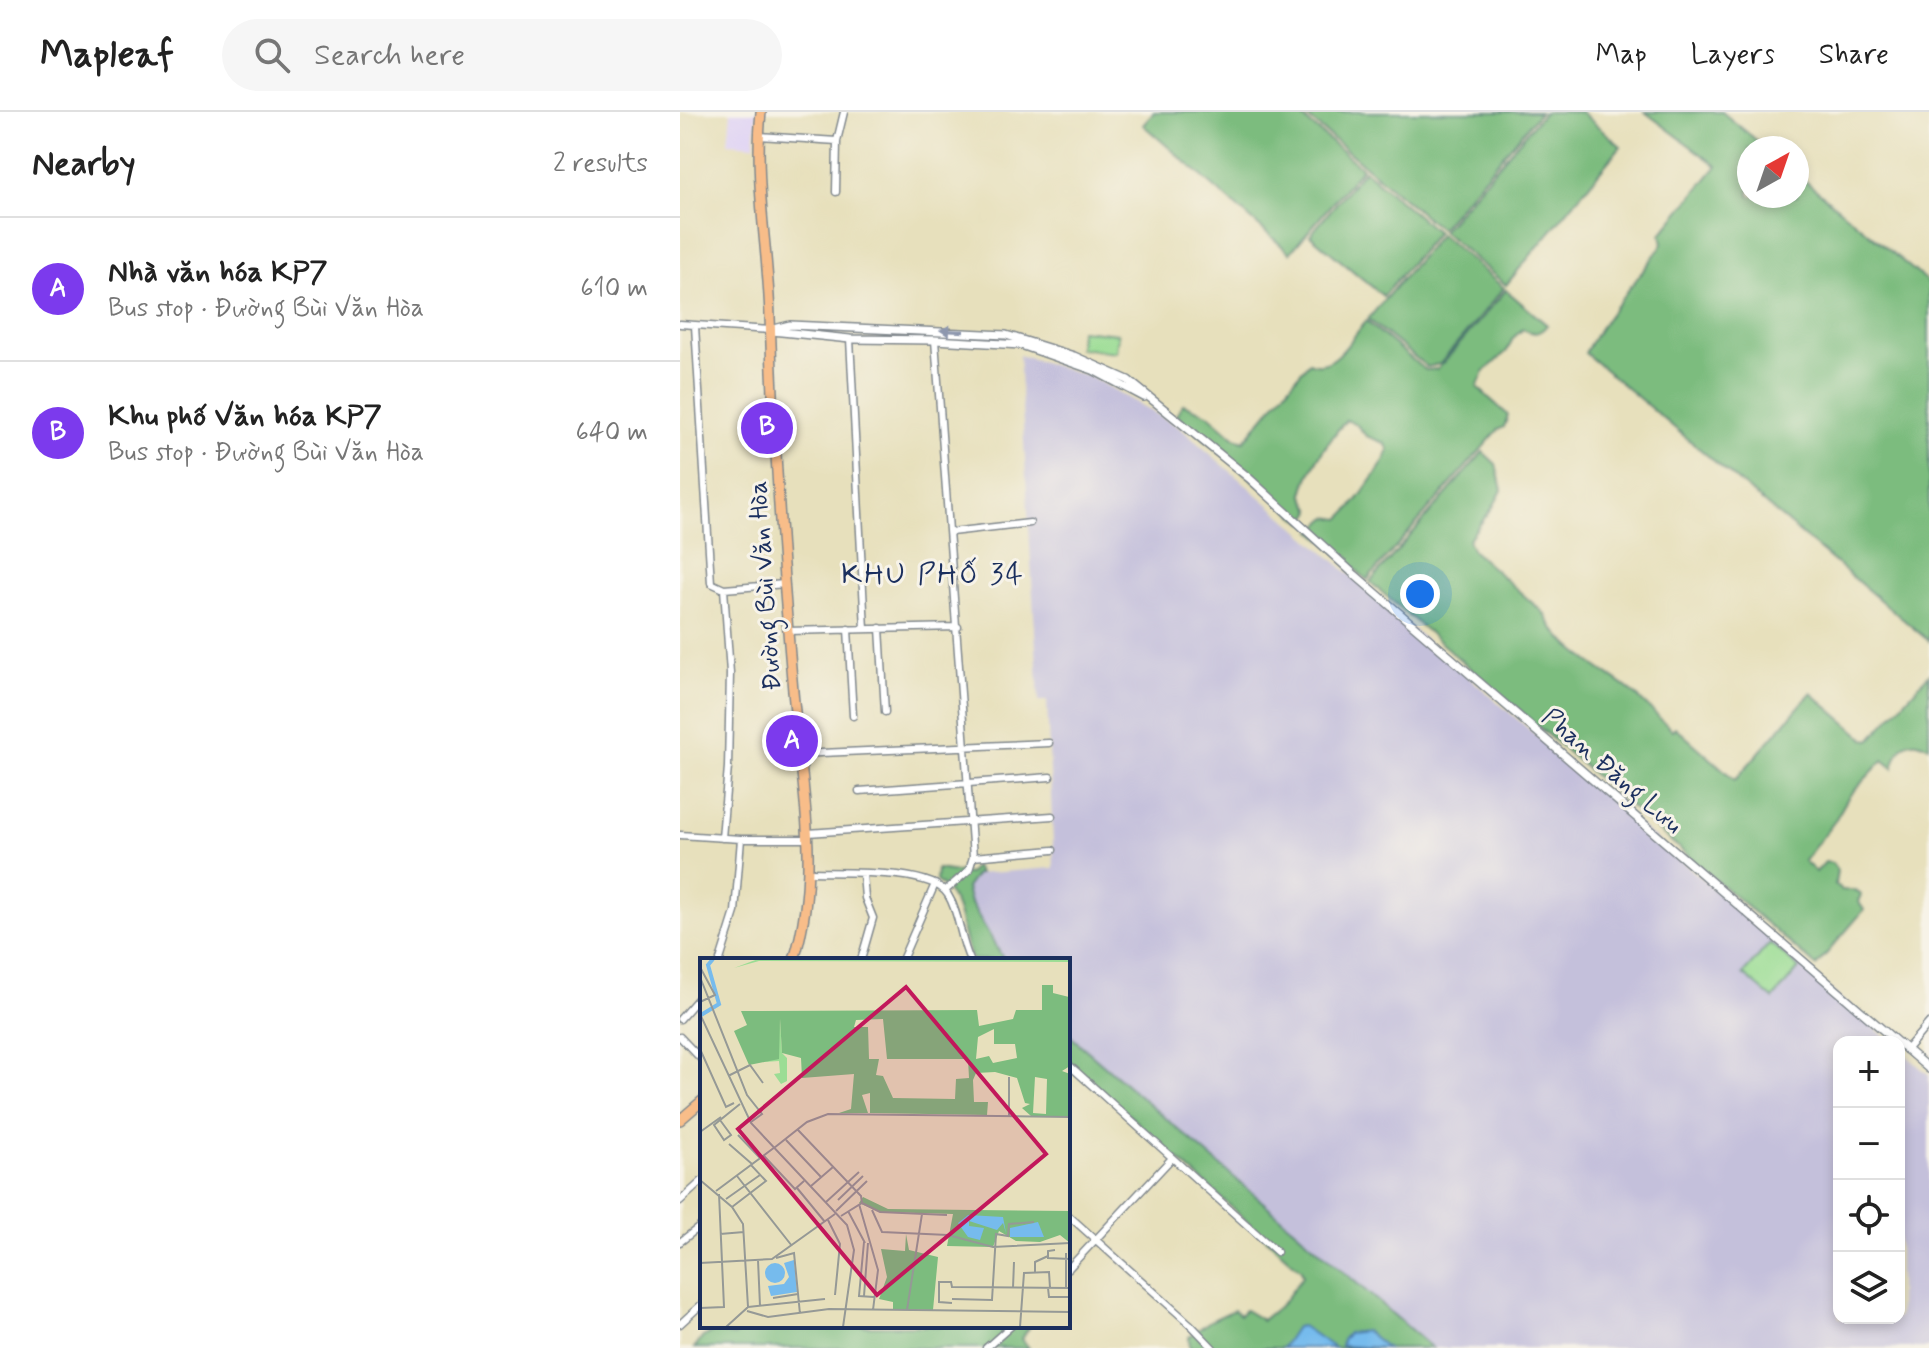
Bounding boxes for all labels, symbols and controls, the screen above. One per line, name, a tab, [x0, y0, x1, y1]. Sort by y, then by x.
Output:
search box	[222, 19, 782, 91]
text: Mapleaf	[40, 31, 174, 80]
icon: search	[250, 33, 294, 77]
text: Search here	[314, 36, 465, 75]
text: Map	[1596, 37, 1647, 74]
text: Layers	[1691, 37, 1775, 74]
text: Share	[1819, 37, 1889, 74]
north arrow	[1737, 136, 1809, 208]
text: Nearby	[32, 142, 136, 187]
text: 2 results	[553, 147, 648, 181]
text: Nhà văn hóa KP7	[108, 253, 328, 292]
text: A	[49, 272, 67, 306]
text: 610 m	[580, 272, 648, 306]
text: Bus stop · Đường Bùi Văn Hòa	[108, 292, 424, 326]
one-way arrow	[939, 324, 964, 337]
text: Khu phố Văn hóa KP7	[108, 397, 382, 436]
pin: B	[741, 398, 793, 458]
text: B	[50, 416, 66, 450]
text: 640 m	[576, 416, 648, 450]
text: Bus stop · Đường Bùi Văn Hòa	[108, 436, 424, 470]
street label: Đường Bùi Văn Hòa	[742, 480, 793, 692]
district label: KHU PHỐ 34	[841, 555, 1025, 594]
your location	[1400, 574, 1440, 614]
street label: Phan Đăng Lưu	[1532, 701, 1689, 844]
pin: A	[766, 711, 818, 771]
inset map	[700, 958, 1070, 1328]
map controls	[1833, 1036, 1905, 1324]
button: +	[1833, 1036, 1905, 1108]
button: −	[1833, 1108, 1905, 1180]
button: locate	[1833, 1180, 1905, 1252]
button: layers	[1833, 1252, 1905, 1324]

